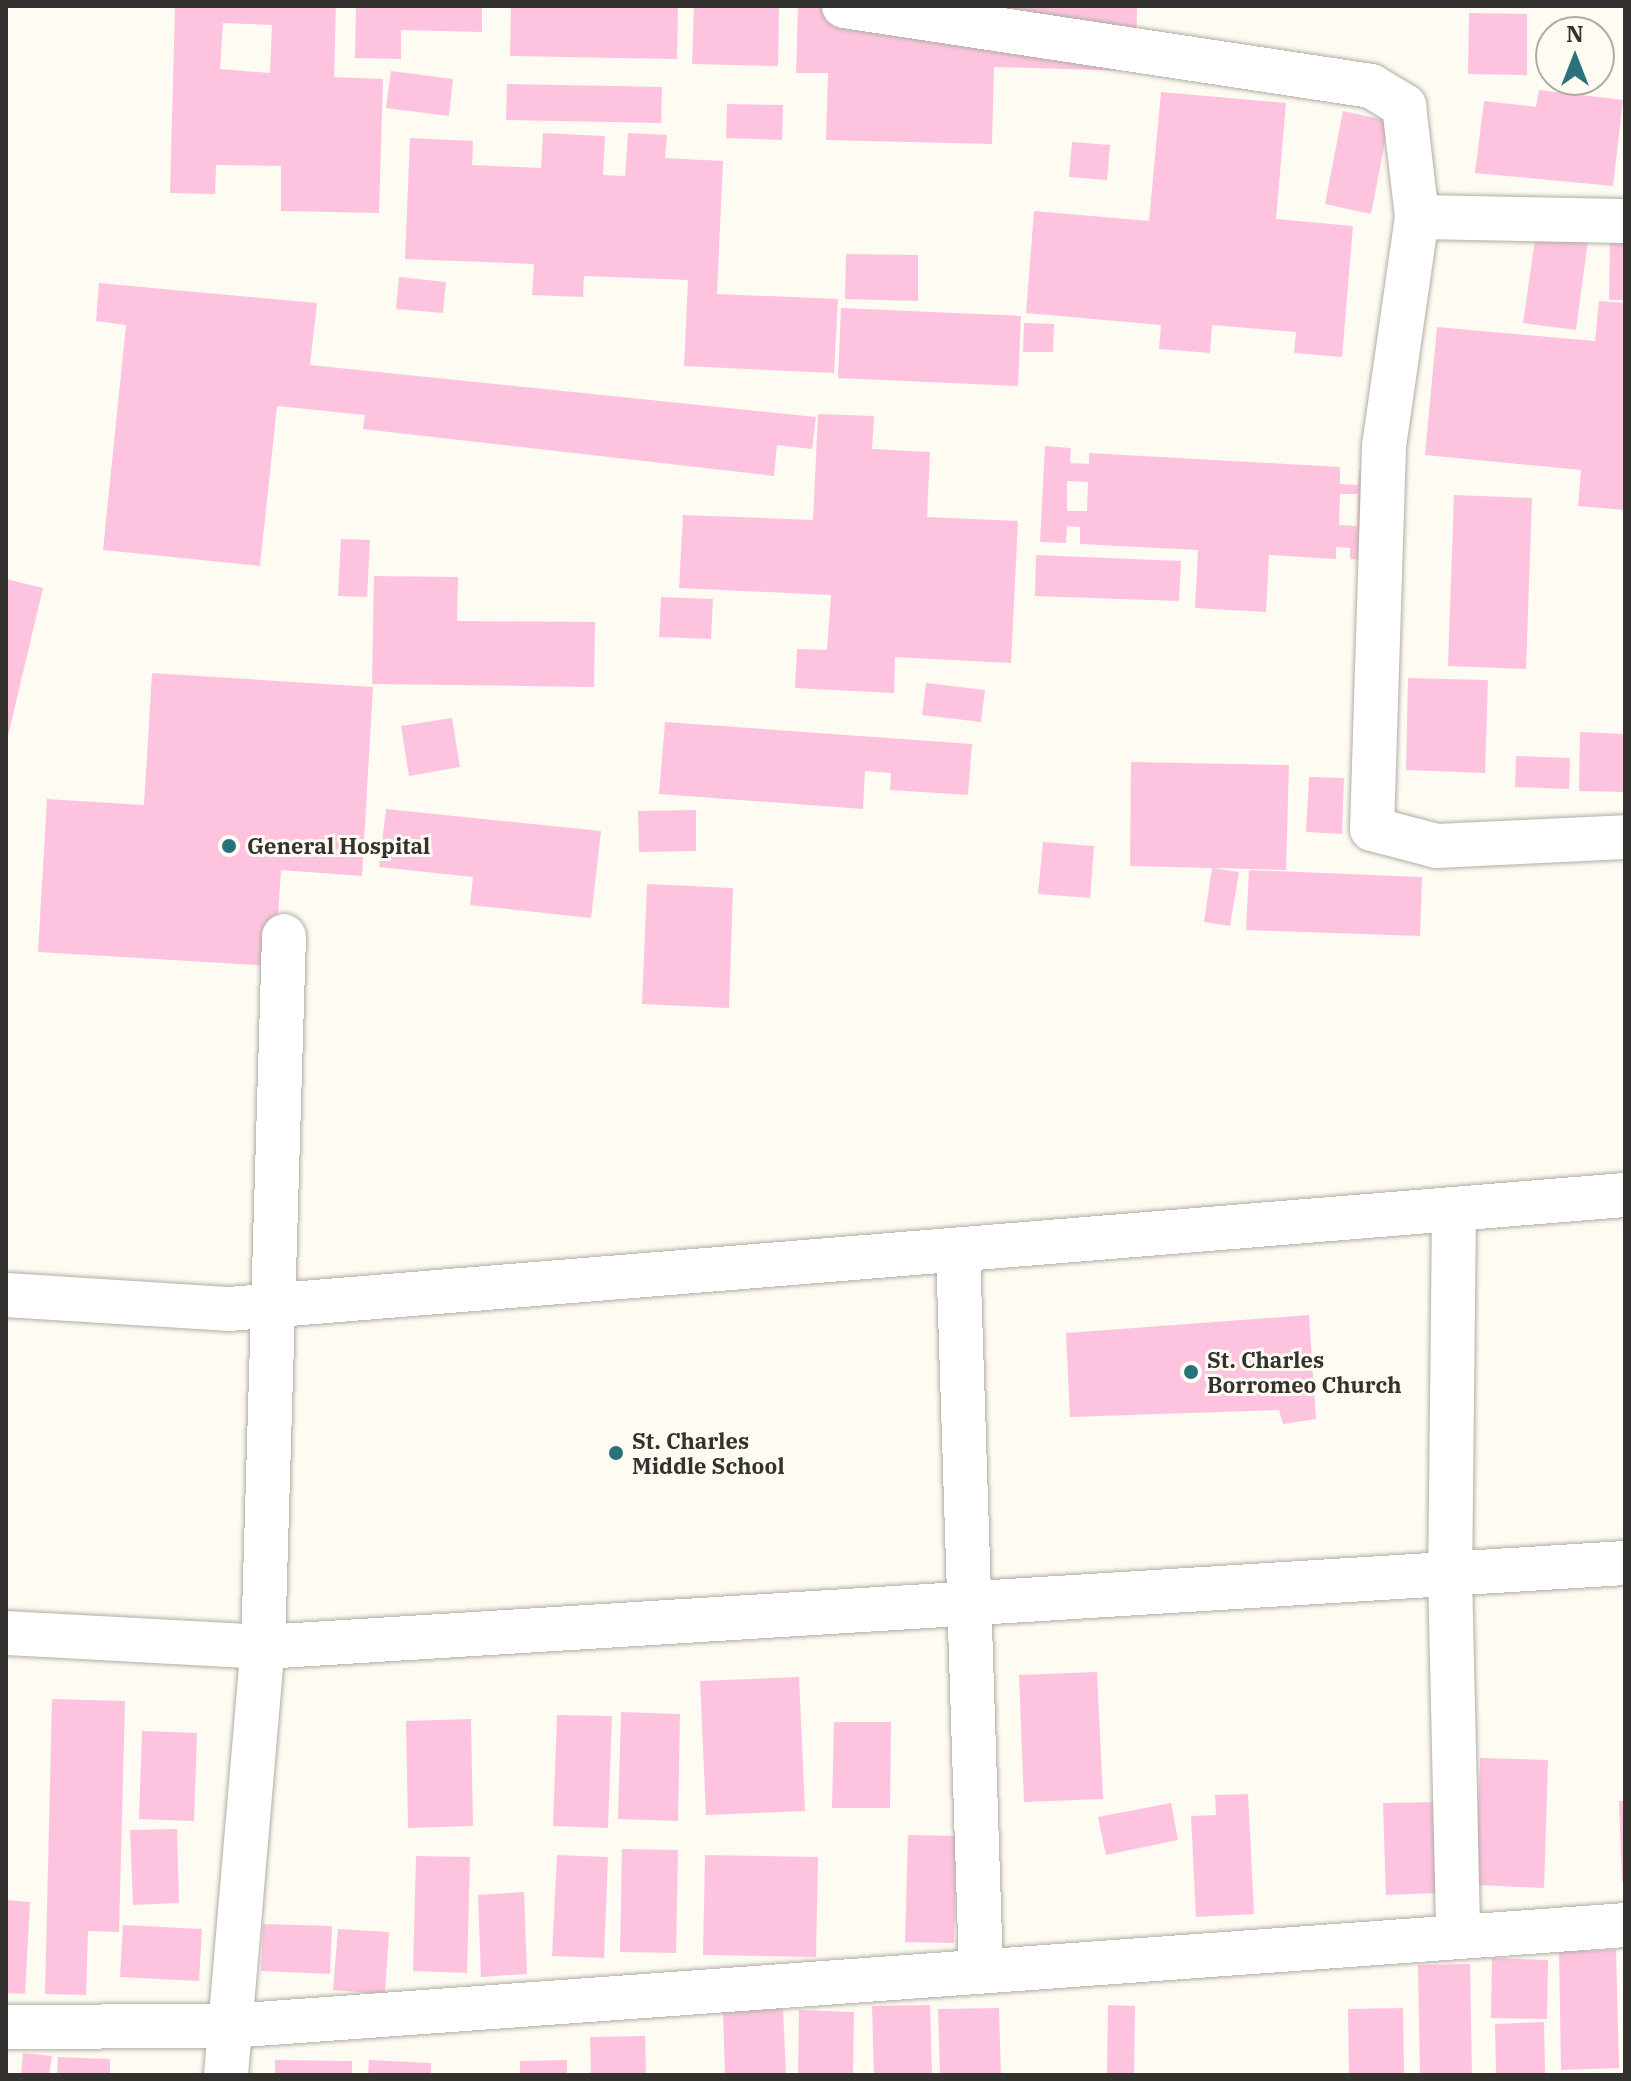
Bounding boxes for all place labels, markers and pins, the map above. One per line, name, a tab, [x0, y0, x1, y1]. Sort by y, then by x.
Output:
place label: General Hospital	[247, 833, 430, 859]
marker: General Hospital	[218, 835, 240, 857]
place label: St. Charles Borromeo Church	[1207, 1346, 1402, 1398]
marker: St. Charles Borromeo Church	[1182, 1363, 1200, 1381]
place label: St. Charles Middle School	[632, 1427, 785, 1478]
marker: St. Charles Middle School	[607, 1444, 625, 1462]

